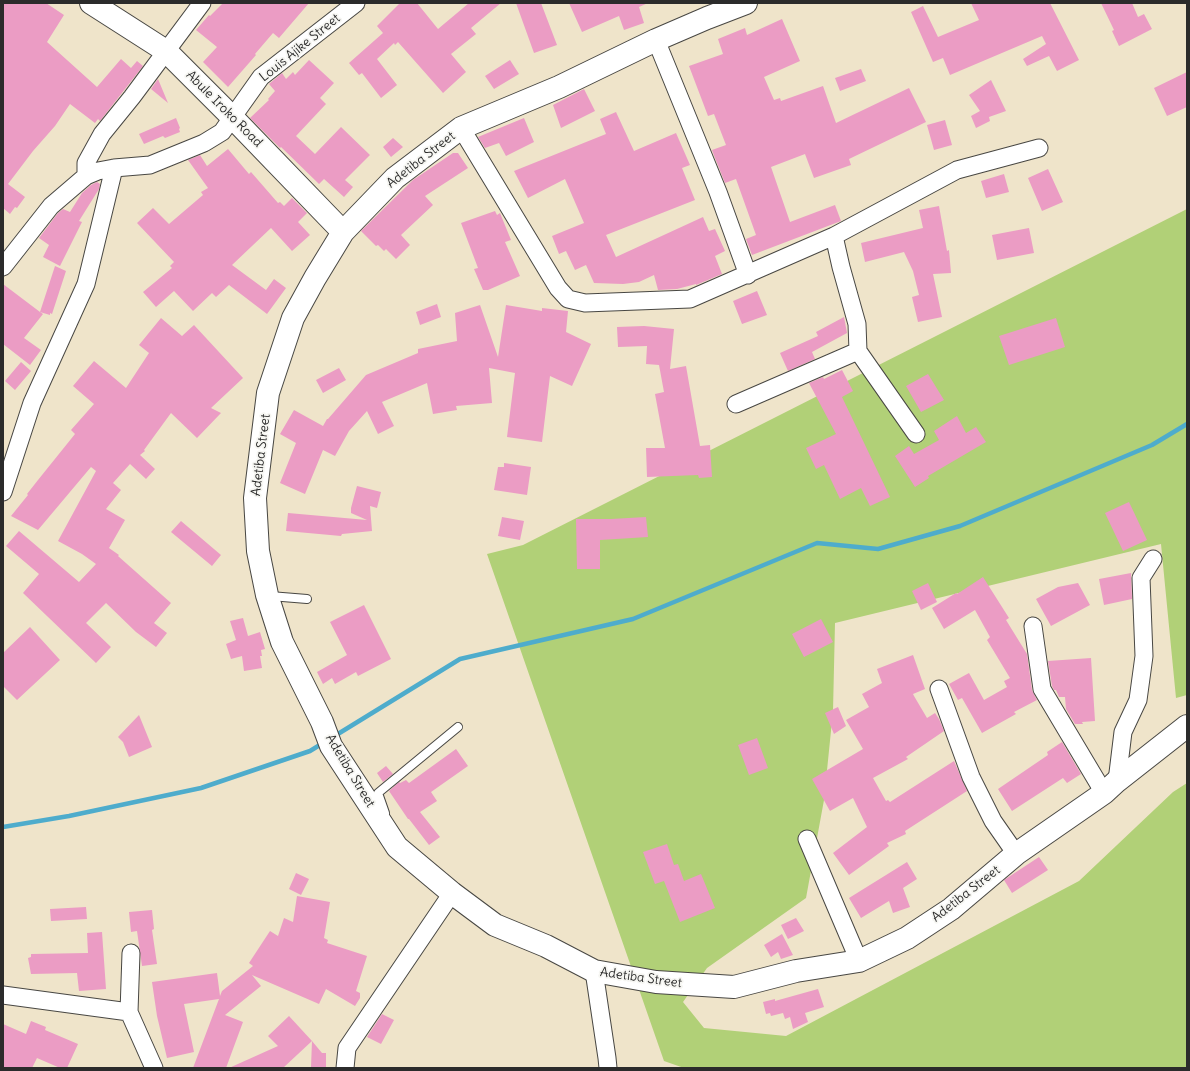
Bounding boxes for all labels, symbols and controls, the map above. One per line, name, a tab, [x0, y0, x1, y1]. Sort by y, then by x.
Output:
street label: Louis Ajike Street	[257, 11, 343, 85]
street label: Abule Iroko Road	[183, 68, 265, 150]
street label: Adetiba Street	[384, 128, 458, 192]
street label: Adetiba Street	[248, 413, 274, 497]
street label: Adetiba Street	[322, 732, 378, 810]
street label: Adetiba Street	[929, 862, 1003, 926]
street label: Adetiba Street	[599, 965, 683, 991]

